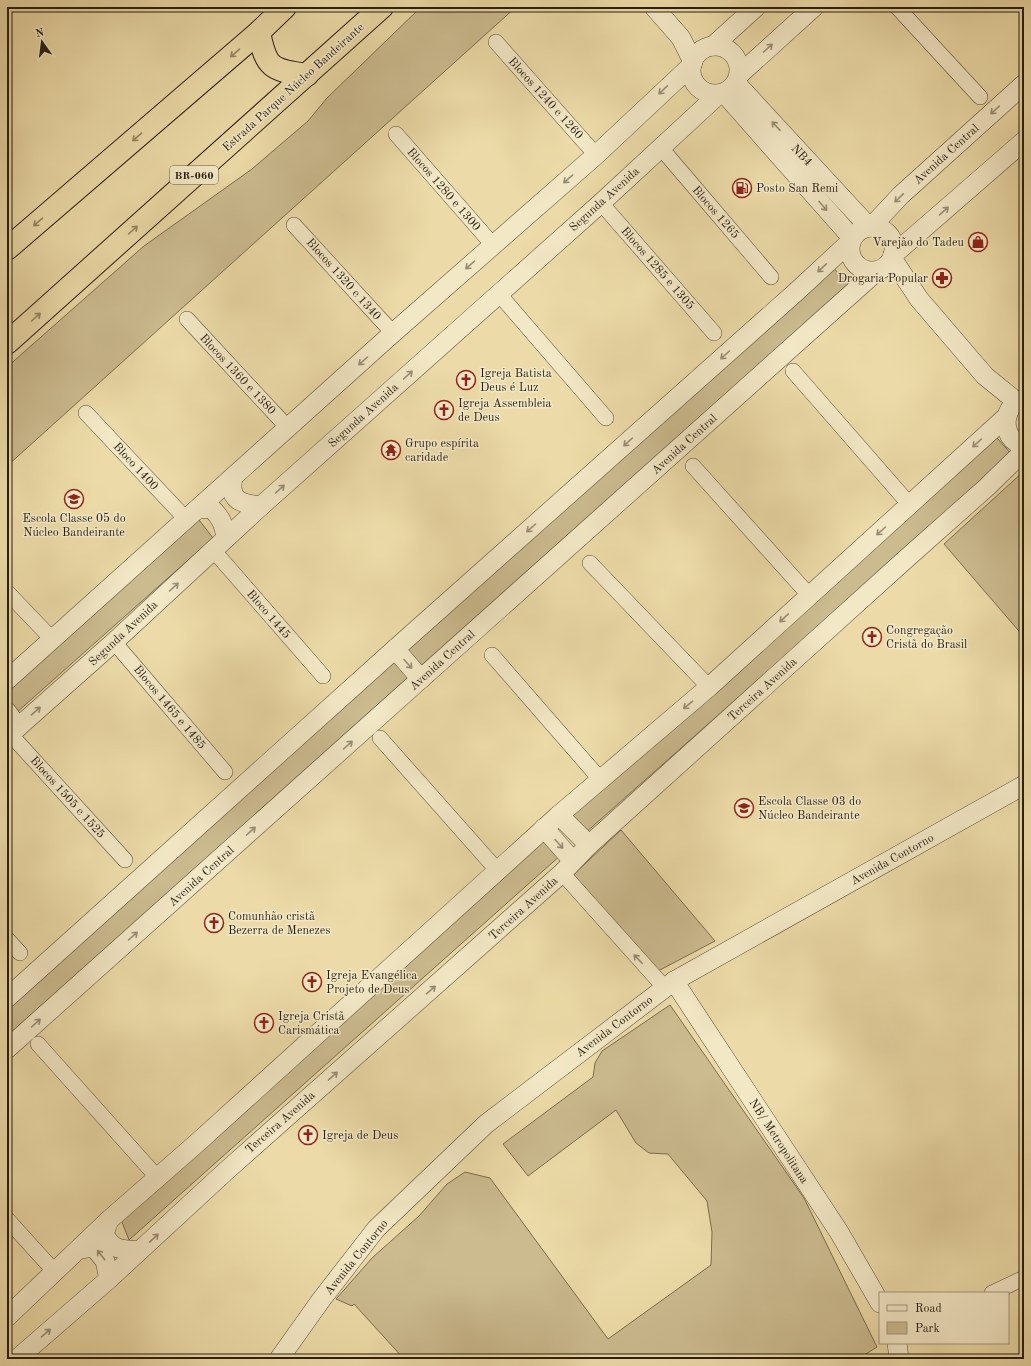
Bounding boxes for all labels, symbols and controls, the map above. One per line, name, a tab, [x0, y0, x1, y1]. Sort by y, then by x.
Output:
street label: Estrada Parque Núcleo Bandeirante	[221, 21, 367, 154]
north arrow	[22, 22, 62, 62]
text: N	[35, 27, 46, 40]
one-way arrow	[763, 44, 773, 53]
one-way arrow	[230, 48, 241, 57]
street label: Blocos 1240 e 1260	[506, 56, 585, 142]
one-way arrow	[658, 85, 668, 95]
one-way arrow	[990, 106, 1000, 115]
one-way arrow	[771, 121, 781, 131]
street label: Avenida Central	[912, 122, 982, 187]
one-way arrow	[132, 133, 142, 142]
street label: NB4	[789, 143, 814, 169]
street label: Blocos 1280 e 1300	[404, 146, 482, 233]
street label: Segunda Avenida	[567, 165, 642, 234]
road number: BR-060	[170, 166, 218, 184]
one-way arrow	[563, 174, 573, 184]
fuel station icon: Posto San Remi	[731, 177, 753, 199]
place label: Posto San Remi	[756, 183, 838, 195]
street label: Blocos 1265	[689, 184, 742, 241]
one-way arrow	[894, 193, 904, 202]
one-way arrow	[819, 201, 828, 211]
one-way arrow	[939, 207, 949, 216]
one-way arrow	[34, 217, 44, 226]
street label: Blocos 1285 e 1305	[618, 224, 697, 312]
one-way arrow	[128, 225, 138, 234]
shop icon: Varejão do Tadeu	[967, 231, 989, 253]
street label: Blocos 1320 e 1340	[304, 237, 383, 323]
place label: Varejão do Tadeu	[873, 237, 965, 249]
one-way arrow	[466, 260, 476, 269]
one-way arrow	[817, 264, 827, 273]
pharmacy icon: Drogaria Popular	[931, 267, 953, 289]
place label: Drogaria Popular	[838, 273, 928, 285]
one-way arrow	[31, 312, 41, 321]
street label: Blocos 1360 e 1380	[197, 332, 278, 417]
one-way arrow	[720, 351, 730, 360]
one-way arrow	[358, 356, 368, 366]
place label: Igreja Batista Deus é Luz	[480, 368, 552, 394]
church icon: Igreja Batista Deus é Luz	[455, 369, 477, 391]
one-way arrow	[403, 370, 413, 379]
street label: Segunda Avenida	[326, 381, 401, 450]
place label: Igreja Assembleia de Deus	[458, 398, 552, 424]
church icon: Igreja Assembleia de Deus	[433, 399, 455, 421]
street label: Avenida Central	[650, 412, 720, 477]
one-way arrow	[623, 437, 633, 446]
place label: Grupo espírita caridade	[405, 438, 479, 464]
temple icon: Grupo espírita caridade	[380, 439, 402, 461]
one-way arrow	[972, 439, 982, 448]
street label: Bloco 1400	[110, 441, 160, 493]
one-way arrow	[275, 485, 285, 494]
school or university icon: Escola Classe 05 do Núcleo Bandeirante	[63, 488, 85, 510]
place label: Escola Classe 05 do Núcleo Bandeirante	[22, 512, 126, 539]
one-way arrow	[526, 524, 536, 533]
one-way arrow	[876, 526, 886, 536]
one-way arrow	[169, 582, 179, 591]
street label: Bloco 1445	[244, 587, 293, 641]
street label: Segunda Avenida	[87, 599, 161, 669]
one-way arrow	[779, 613, 789, 623]
place label: Congregação Cristã do Brasil	[886, 625, 967, 651]
church icon: Congregação Cristã do Brasil	[861, 626, 883, 648]
street label: Avenida Central	[408, 628, 478, 693]
street label: Terceira Avenida	[726, 656, 799, 724]
one-way arrow	[403, 659, 413, 669]
street label: Blocos 1465 e 1485	[131, 663, 208, 752]
one-way arrow	[682, 700, 693, 709]
one-way arrow	[30, 707, 40, 716]
one-way arrow	[343, 740, 353, 749]
street label: Blocos 1505 e 1525	[28, 754, 108, 841]
place label: Escola Classe 03 do Núcleo Bandeirante	[758, 796, 861, 822]
school or university icon: Escola Classe 03 do Núcleo Bandeirante	[733, 797, 755, 819]
one-way arrow	[246, 826, 256, 836]
street label: Avenida Contorno	[849, 832, 936, 888]
one-way arrow	[554, 839, 563, 850]
street label: Avenida Central	[167, 844, 237, 909]
street label: Terceira Avenida	[487, 875, 560, 943]
place label: Comunhão cristã Bezerra de Menezes	[228, 911, 330, 937]
church icon: Comunhão cristã Bezerra de Menezes	[203, 912, 225, 934]
one-way arrow	[128, 932, 138, 941]
one-way arrow	[633, 954, 643, 964]
place label: Igreja Evangélica Projeto de Deus	[326, 970, 417, 996]
church icon: Igreja Evangélica Projeto de Deus	[301, 971, 323, 993]
one-way arrow	[426, 985, 436, 995]
street label: Avenida Contorno	[574, 994, 655, 1060]
place label: Igreja Cristã Carismática	[278, 1011, 344, 1037]
church icon: Igreja Cristã Carismática	[253, 1012, 275, 1034]
one-way arrow	[31, 1018, 41, 1027]
one-way arrow	[328, 1071, 339, 1080]
street label: Terceira Avenida	[244, 1089, 318, 1156]
street label: NB/ Metropolitana	[746, 1097, 810, 1186]
church icon: Igreja de Deus	[297, 1124, 319, 1146]
place label: Igreja de Deus	[322, 1130, 398, 1142]
street label: Avenida Contorno	[323, 1218, 391, 1298]
one-way arrow	[148, 1233, 159, 1242]
one-way arrow	[96, 1250, 105, 1261]
legend	[879, 1292, 1009, 1344]
text: Road	[915, 1303, 942, 1315]
text: Park	[915, 1323, 940, 1335]
one-way arrow	[41, 1329, 51, 1338]

